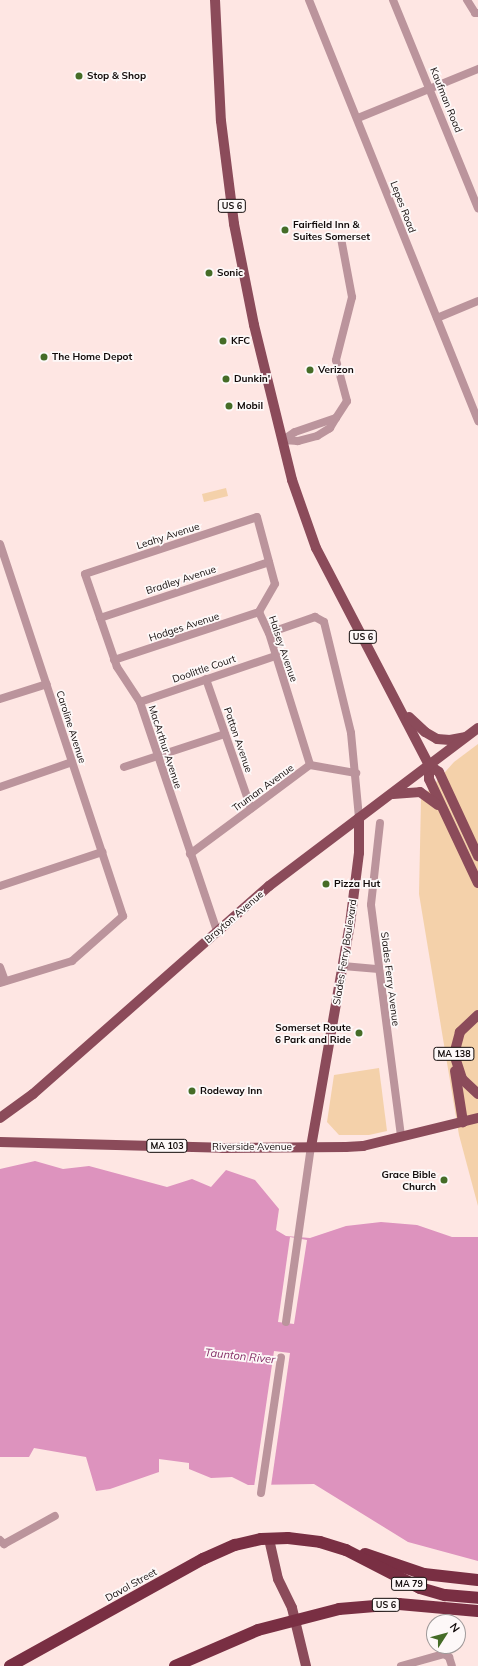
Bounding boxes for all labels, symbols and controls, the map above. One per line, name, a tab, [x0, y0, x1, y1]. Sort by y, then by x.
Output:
street label: Kaufman Road	[427, 66, 465, 134]
place label: Stop & Shop	[87, 70, 146, 82]
marker: Stop & Shop	[74, 71, 84, 81]
street label: Lepes Road	[388, 179, 418, 235]
road number: US 6	[217, 199, 247, 213]
place label: Fairfield Inn & Suites Somerset	[293, 218, 370, 242]
marker: Fairfield Inn & Suites Somerset	[280, 225, 290, 235]
place label: Sonic	[217, 267, 243, 279]
marker: Sonic	[204, 268, 214, 278]
place label: KFC	[231, 335, 250, 347]
marker: KFC	[218, 336, 228, 346]
place label: The Home Depot	[52, 351, 132, 363]
marker: The Home Depot	[39, 352, 49, 362]
place label: Verizon	[318, 364, 354, 376]
marker: Verizon	[305, 365, 315, 375]
place label: Dunkin'	[234, 373, 270, 385]
marker: Dunkin'	[221, 374, 231, 384]
place label: Mobil	[237, 400, 263, 412]
marker: Mobil	[224, 401, 234, 411]
street label: Leahy Avenue	[135, 520, 201, 552]
street label: Bradley Avenue	[144, 563, 218, 597]
street label: Hodges Avenue	[147, 610, 221, 644]
street label: Halsey Avenue	[266, 614, 300, 684]
road number: US 6	[348, 630, 378, 644]
street label: Doolittle Court	[171, 653, 237, 685]
street label: Caroline Avenue	[54, 689, 88, 765]
street label: MacArthur Avenue	[146, 704, 184, 790]
street label: Patton Avenue	[221, 706, 255, 774]
street label: Truman Avenue	[230, 762, 296, 814]
place label: Pizza Hut	[334, 878, 380, 890]
marker: Pizza Hut	[321, 879, 331, 889]
street label: Brayton Avenue	[202, 888, 266, 946]
street label: Slades Ferry Boulevard	[331, 898, 359, 1006]
street label: Slades Ferry Avenue	[378, 931, 402, 1027]
place label: Somerset Route 6 Park and Ride	[275, 1021, 351, 1044]
marker: Somerset Route 6 Park and Ride	[354, 1028, 364, 1038]
road number: MA 138	[433, 1047, 475, 1061]
place label: Rodeway Inn	[200, 1085, 262, 1097]
marker: Rodeway Inn	[187, 1086, 197, 1096]
road number: MA 103	[146, 1139, 188, 1153]
street label: Riverside Avenue	[212, 1141, 292, 1153]
place label: Grace Bible Church	[382, 1168, 436, 1192]
marker: Grace Bible Church	[439, 1175, 449, 1185]
water label: Taunton River	[204, 1346, 276, 1366]
street label: Davol Street	[103, 1566, 159, 1604]
road number: MA 79	[391, 1577, 427, 1591]
road number: US 6	[371, 1598, 401, 1612]
north arrow	[426, 1614, 466, 1654]
text: N	[447, 1620, 463, 1635]

